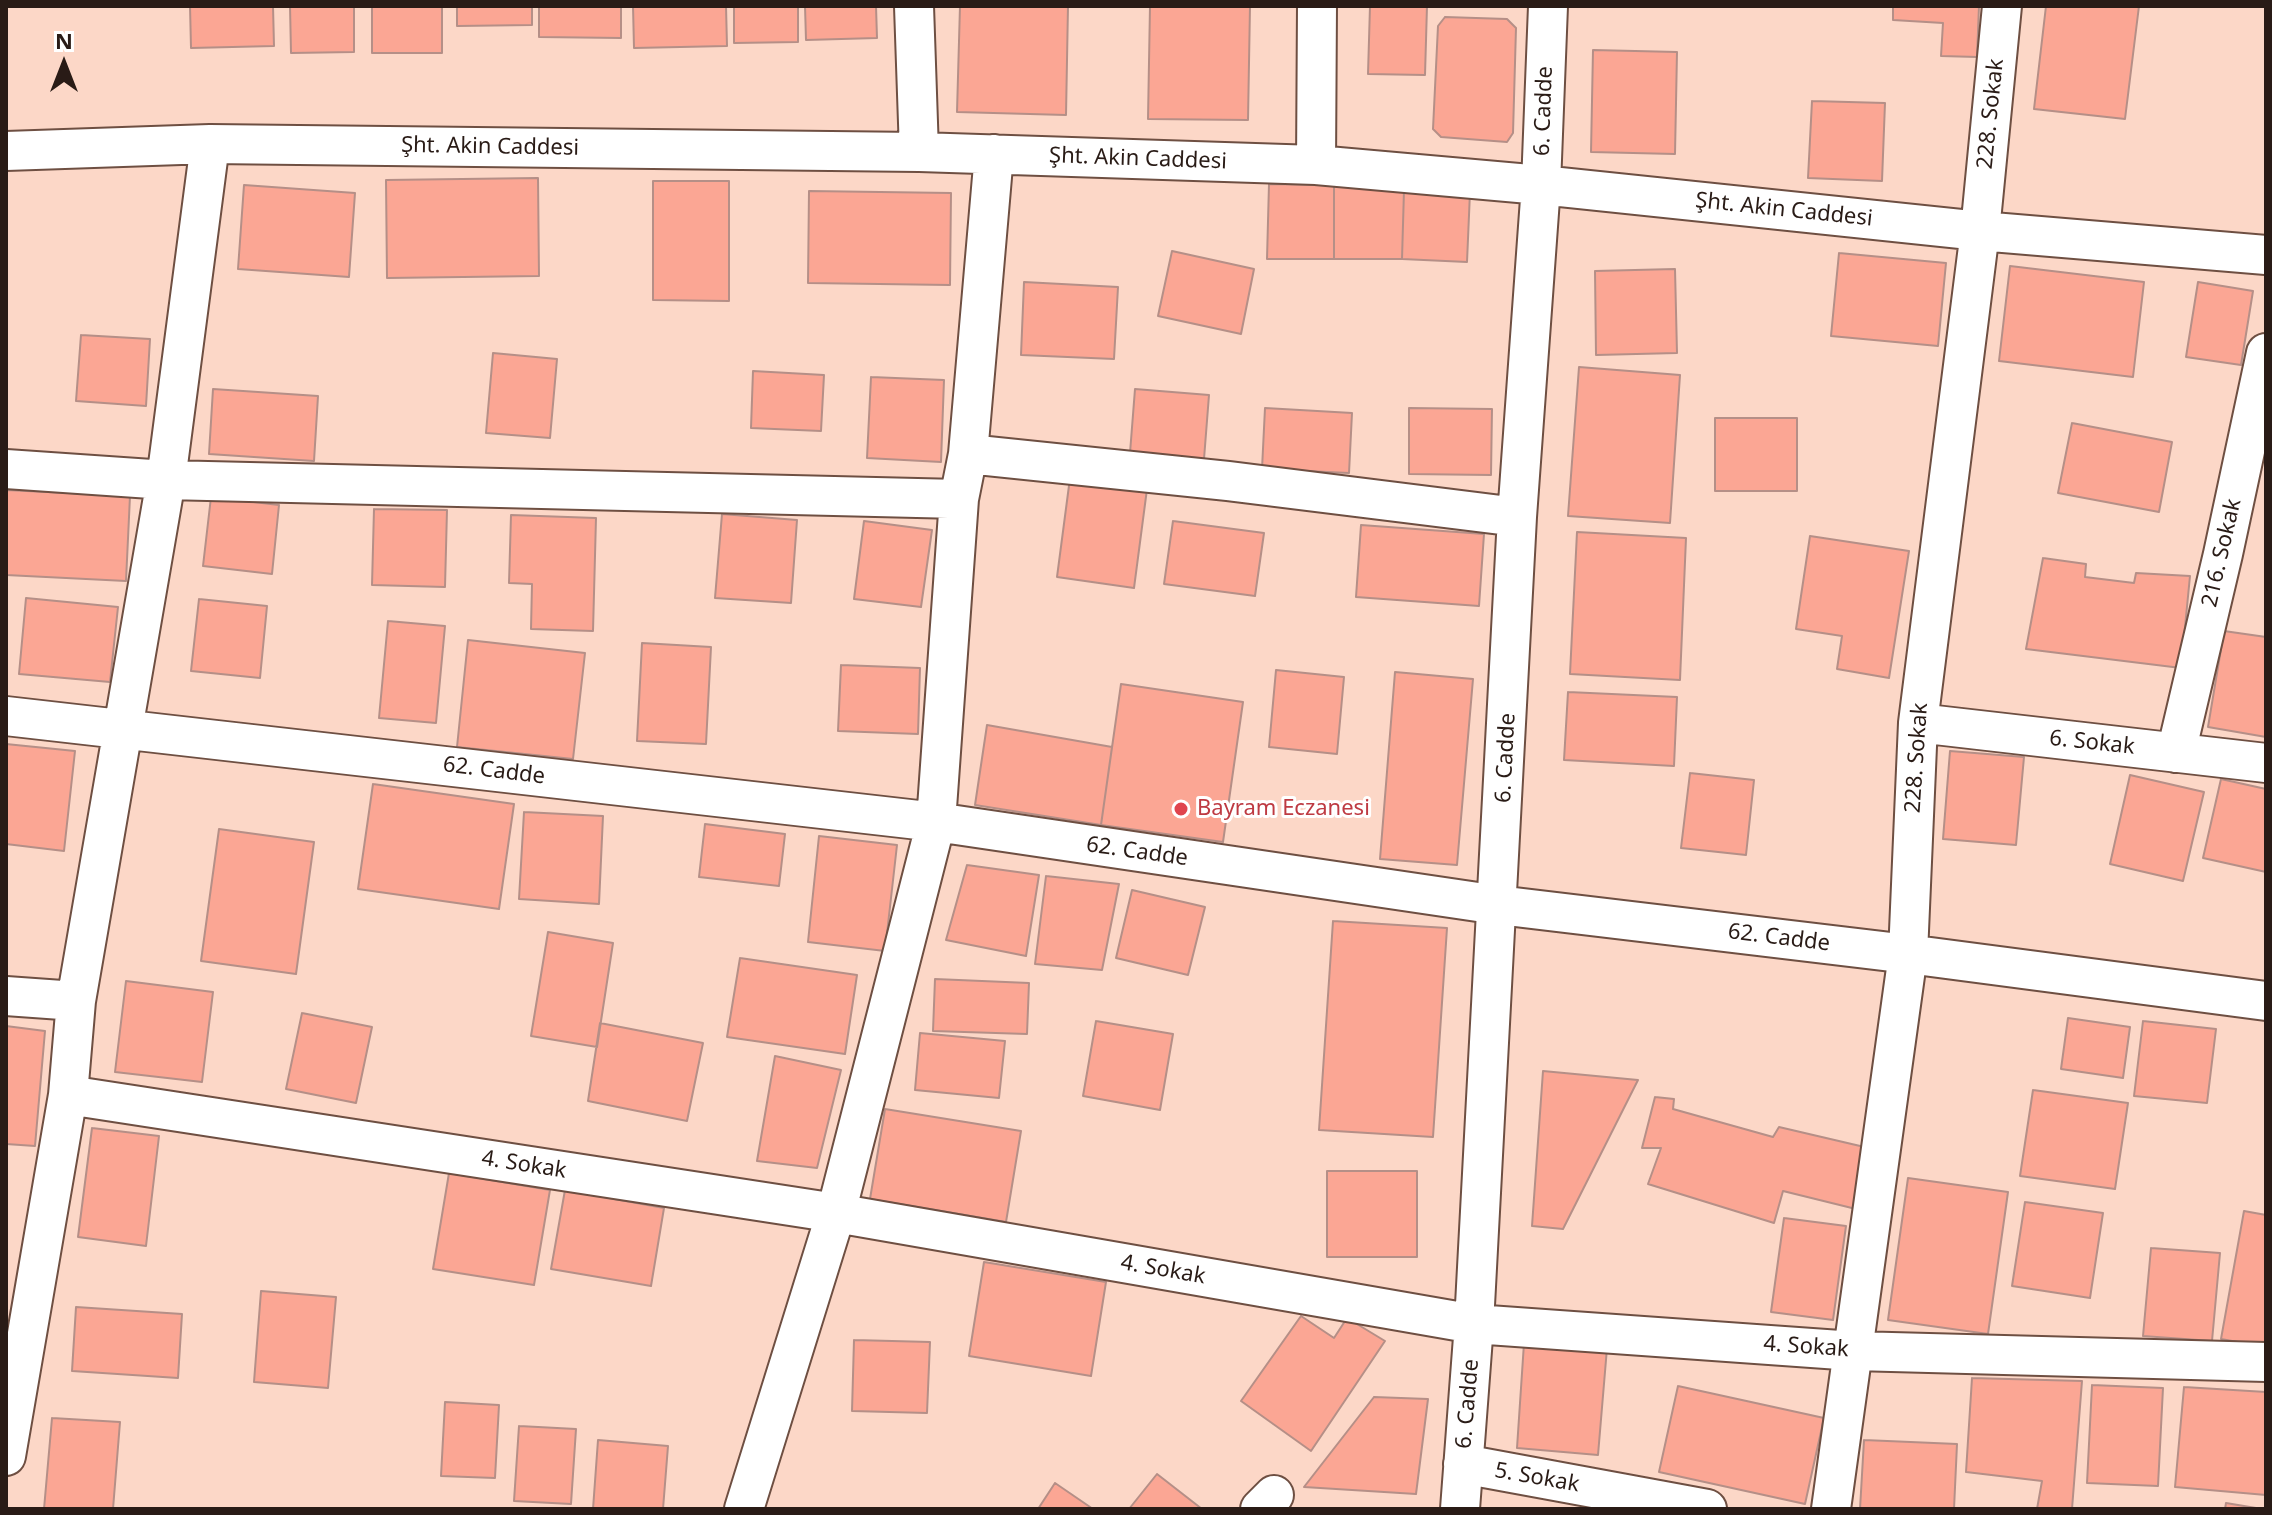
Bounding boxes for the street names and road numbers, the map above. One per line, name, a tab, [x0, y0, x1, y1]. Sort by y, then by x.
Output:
street label: 228. Sokak	[1972, 58, 2010, 170]
street label: 6. Cadde	[1529, 66, 1559, 156]
street label: Şht. Akin Caddesi	[401, 132, 579, 162]
street label: Şht. Akin Caddesi	[1049, 143, 1227, 175]
street label: Şht. Akin Caddesi	[1694, 188, 1874, 232]
street label: 216. Sokak	[2197, 496, 2247, 610]
street label: 228. Sokak	[1900, 702, 1934, 814]
street label: 6. Cadde	[1490, 712, 1522, 804]
street label: 6. Sokak	[2048, 725, 2136, 761]
street label: 62. Cadde	[442, 752, 546, 790]
street label: 62. Cadde	[1084, 832, 1190, 872]
street label: 62. Cadde	[1727, 919, 1831, 957]
street label: 4. Sokak	[480, 1145, 568, 1185]
street label: 4. Sokak	[1119, 1250, 1207, 1290]
street label: 4. Sokak	[1762, 1331, 1850, 1363]
street label: 6. Cadde	[1451, 1358, 1485, 1450]
street label: 5. Sokak	[1493, 1458, 1581, 1498]

